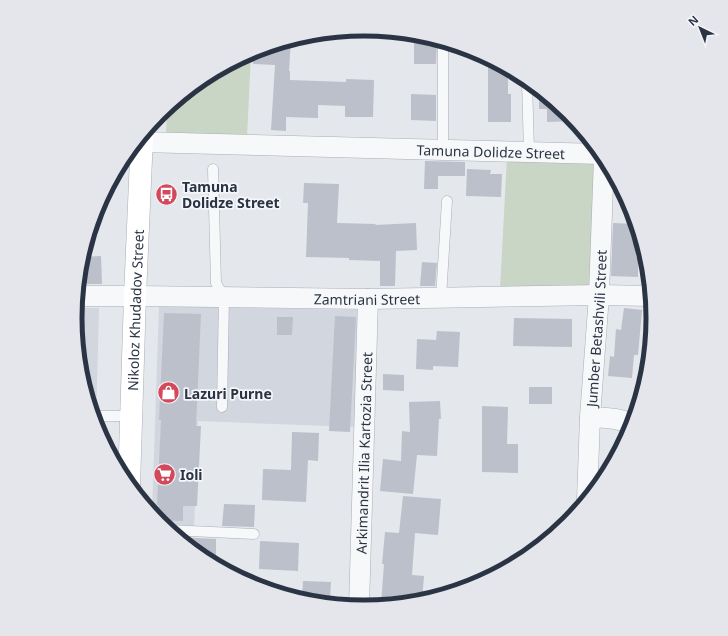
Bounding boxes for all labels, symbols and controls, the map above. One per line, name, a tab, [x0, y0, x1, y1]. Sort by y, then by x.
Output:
north arrow	[680, 8, 720, 48]
text: N	[684, 12, 701, 29]
street label: Tamuna Dolidze Street	[417, 140, 565, 163]
place label: Tamuna Dolidze Street	[182, 177, 280, 212]
bus stop icon: Tamuna Dolidze Street	[153, 181, 179, 207]
street label: Nikoloz Khudadov Street	[122, 229, 147, 391]
street label: Jumber Betashvili Street	[581, 249, 610, 410]
street label: Zamtriani Street	[314, 289, 420, 309]
street label: Arkimandrit Ilia Kartozia Street	[351, 352, 376, 554]
shop icon: Lazuri Purne	[156, 380, 182, 406]
place label: Lazuri Purne	[184, 384, 272, 403]
supermarket icon: Ioli	[151, 461, 177, 487]
place label: Ioli	[180, 465, 203, 484]

